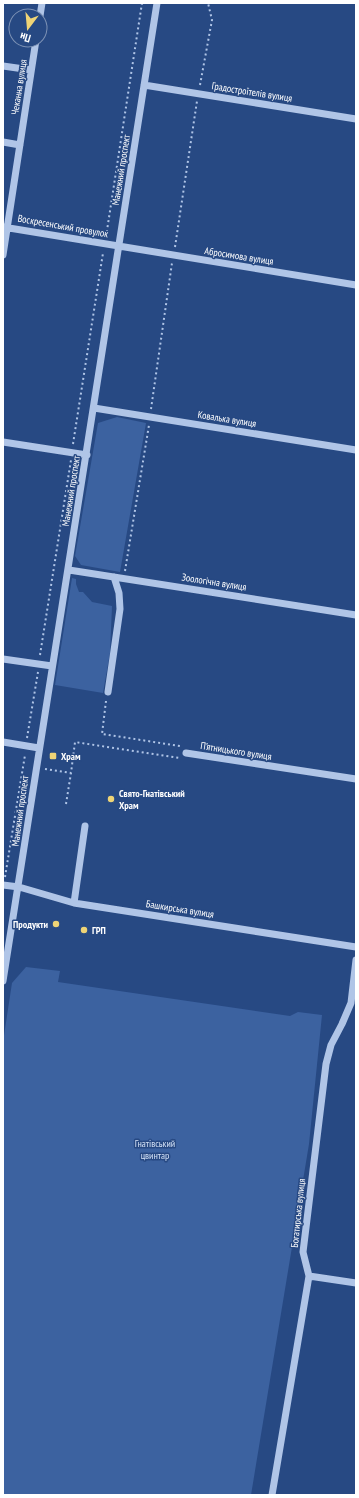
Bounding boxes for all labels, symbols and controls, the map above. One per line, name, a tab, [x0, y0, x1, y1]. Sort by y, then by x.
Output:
north arrow	[8, 8, 48, 48]
text: Пн	[18, 29, 32, 46]
street label: Чеканна вулиця	[8, 58, 30, 116]
street label: Градостроїтелiв вулиця	[211, 79, 293, 105]
street label: Манежний проспект	[109, 133, 133, 206]
street label: Воскресенський провулок	[17, 212, 109, 240]
street label: Абросимова вулиця	[204, 244, 275, 268]
street label: Ковалька вулиця	[197, 408, 257, 430]
street label: Манежний проспект	[59, 454, 83, 527]
street label: Зоологічна вулиця	[181, 570, 247, 594]
street label: П’ятницького вулиця	[199, 739, 273, 763]
place label: Храм	[61, 750, 81, 763]
marker: Храм	[48, 751, 58, 761]
street label: Манежний проспект	[9, 774, 32, 847]
place label: Свято-Гнатівський Храм	[119, 787, 185, 812]
marker: Свято-Гнатівський Храм	[106, 794, 116, 804]
street label: Башкирська вулиця	[145, 897, 215, 921]
place label: Продукти	[13, 918, 48, 931]
marker: Продукти	[51, 919, 61, 929]
place label: ГРП	[92, 924, 106, 937]
marker: ГРП	[79, 925, 89, 935]
park label: Гнатівський цвинтар	[135, 1137, 175, 1162]
street label: Богатирська вулиця	[288, 1178, 308, 1248]

